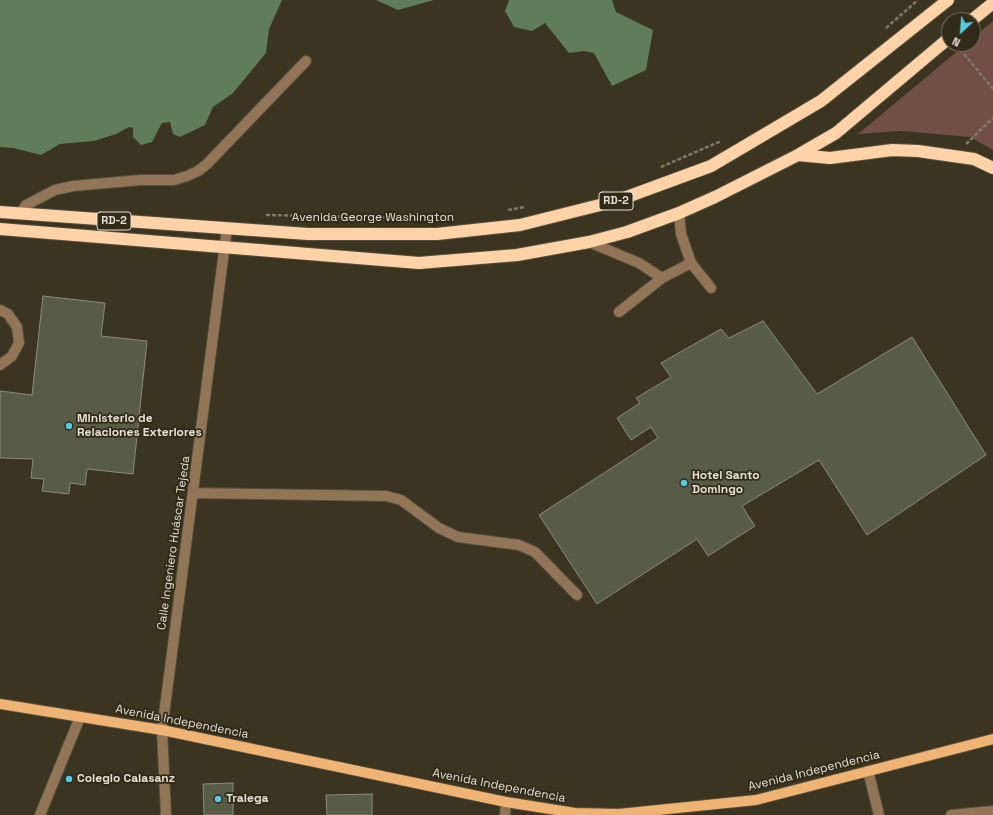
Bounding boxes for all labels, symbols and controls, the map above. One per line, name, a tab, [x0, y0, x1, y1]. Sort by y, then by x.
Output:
north arrow	[941, 12, 981, 52]
text: N	[950, 34, 963, 50]
road number: RD-2	[599, 192, 633, 210]
street label: Avenida George Washington	[292, 211, 454, 225]
road number: RD-2	[97, 212, 131, 230]
place label: Ministerio de Relaciones Exteriores	[77, 412, 202, 440]
marker: Ministerio de Relaciones Exteriores	[64, 421, 74, 431]
street label: Calle Ingeniero Huáscar Tejeda	[155, 455, 193, 631]
place label: Hotel Santo Domingo	[692, 469, 759, 497]
marker: Hotel Santo Domingo	[679, 478, 689, 488]
street label: Avenida Independencia	[114, 702, 250, 742]
street label: Avenida Independencia	[747, 748, 881, 794]
street label: Avenida Independencia	[431, 766, 567, 806]
place label: Colegio Calasanz	[77, 772, 175, 786]
marker: Colegio Calasanz	[64, 774, 74, 784]
place label: Tralega	[226, 792, 268, 806]
marker: Tralega	[213, 794, 223, 804]

